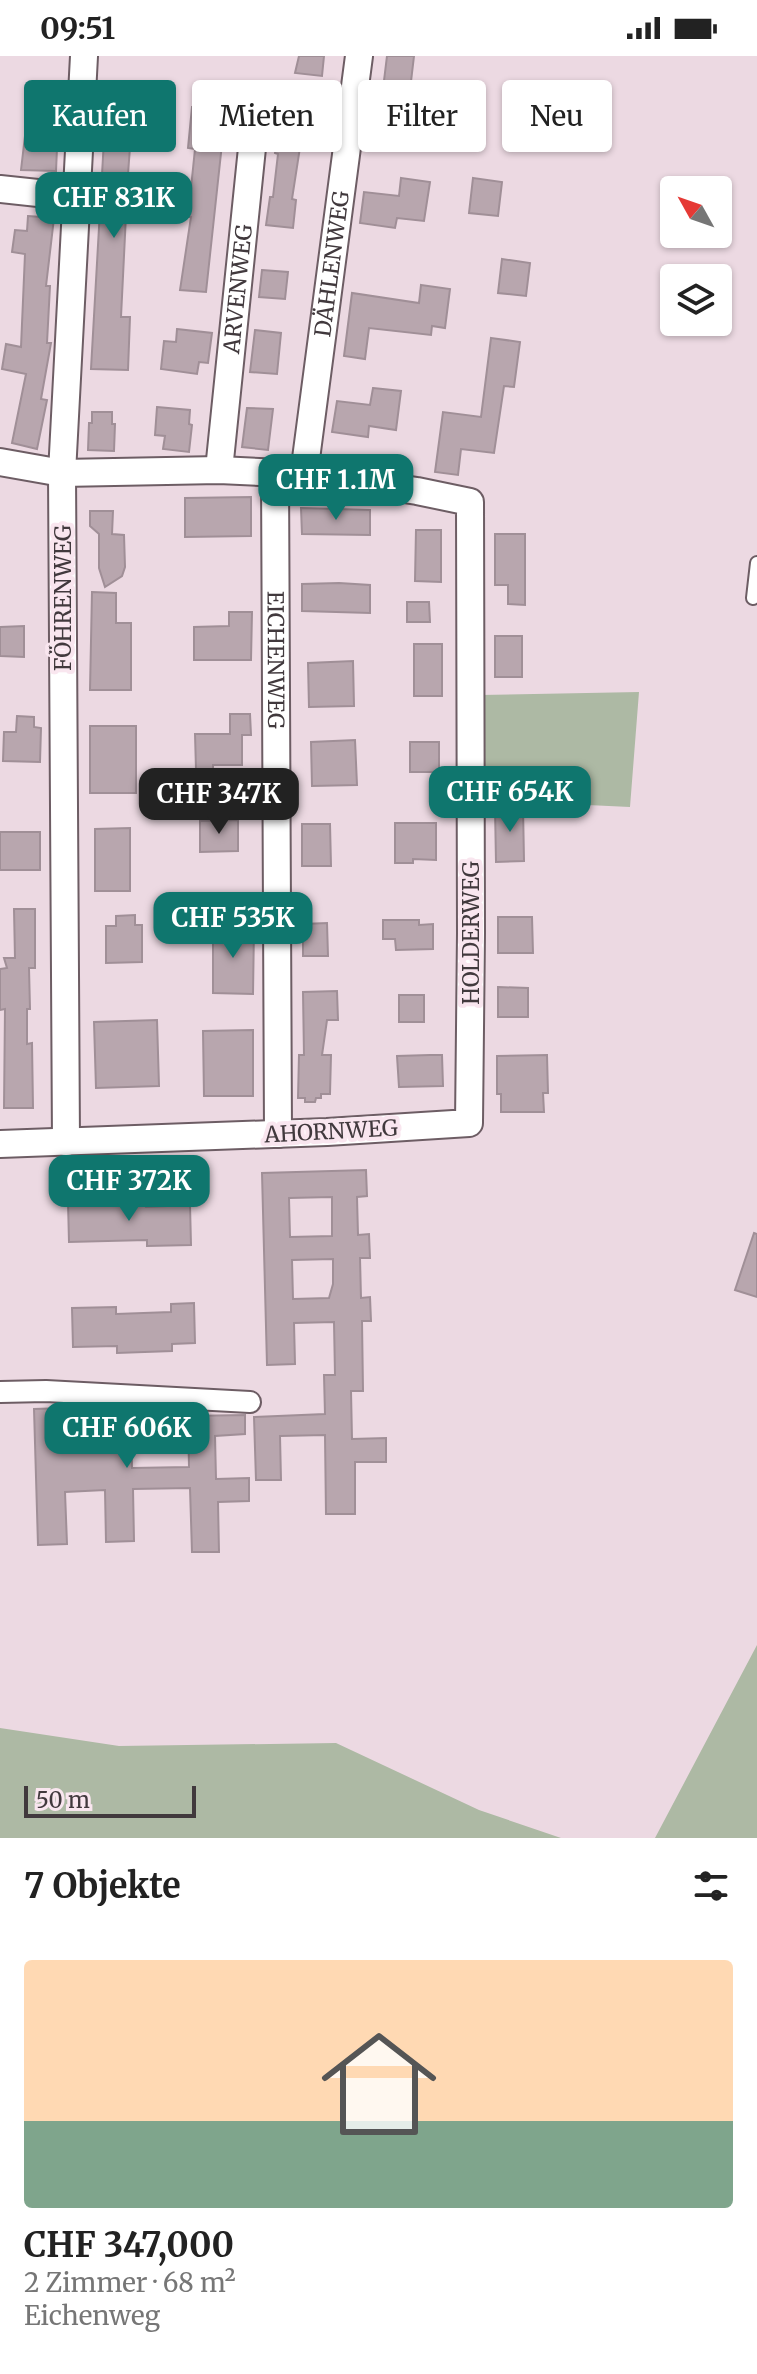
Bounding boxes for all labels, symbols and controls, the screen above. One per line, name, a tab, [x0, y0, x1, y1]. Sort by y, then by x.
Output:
text: 09:51	[40, 9, 115, 47]
chip: Kaufen	[24, 80, 176, 152]
chip: Mieten	[192, 80, 342, 152]
chip: Filter	[358, 80, 486, 152]
chip: Neu	[502, 80, 612, 152]
pin: CHF 831K	[31, 172, 197, 240]
north arrow	[660, 176, 732, 248]
map controls	[660, 176, 732, 336]
text: CHF 831K	[53, 181, 175, 214]
street label: DÄHLENWEG	[308, 189, 355, 338]
street label: ARVENWEG	[217, 223, 258, 356]
button: layers	[660, 264, 732, 336]
pin: CHF 1.1M	[253, 454, 419, 522]
text: CHF 1.1M	[276, 463, 396, 496]
street label: FÖHRENWEG	[49, 525, 77, 671]
street label: EICHENWEG	[262, 591, 290, 729]
pin: CHF 654K	[427, 766, 593, 834]
pin: CHF 347K	[136, 768, 302, 836]
text: CHF 654K	[447, 775, 573, 808]
text: CHF 347K	[157, 777, 281, 810]
street label: HOLDERWEG	[457, 861, 485, 1005]
pin: CHF 535K	[150, 892, 316, 960]
text: CHF 535K	[171, 901, 295, 934]
street label: AHORNWEG	[262, 1114, 399, 1149]
pin: CHF 372K	[46, 1155, 212, 1223]
text: CHF 372K	[67, 1164, 191, 1197]
pin: CHF 606K	[44, 1402, 210, 1470]
text: CHF 606K	[62, 1411, 192, 1444]
scale bar	[24, 1782, 196, 1818]
text: 50 m	[36, 1786, 90, 1814]
icon: filters	[689, 1864, 733, 1908]
text: 7 Objekte	[24, 1865, 181, 1907]
icon: home	[307, 2012, 451, 2156]
text: CHF 347,000	[24, 2224, 234, 2266]
text: 2 Zimmer · 68 m²	[24, 2266, 236, 2299]
text: Eichenweg	[24, 2299, 160, 2332]

